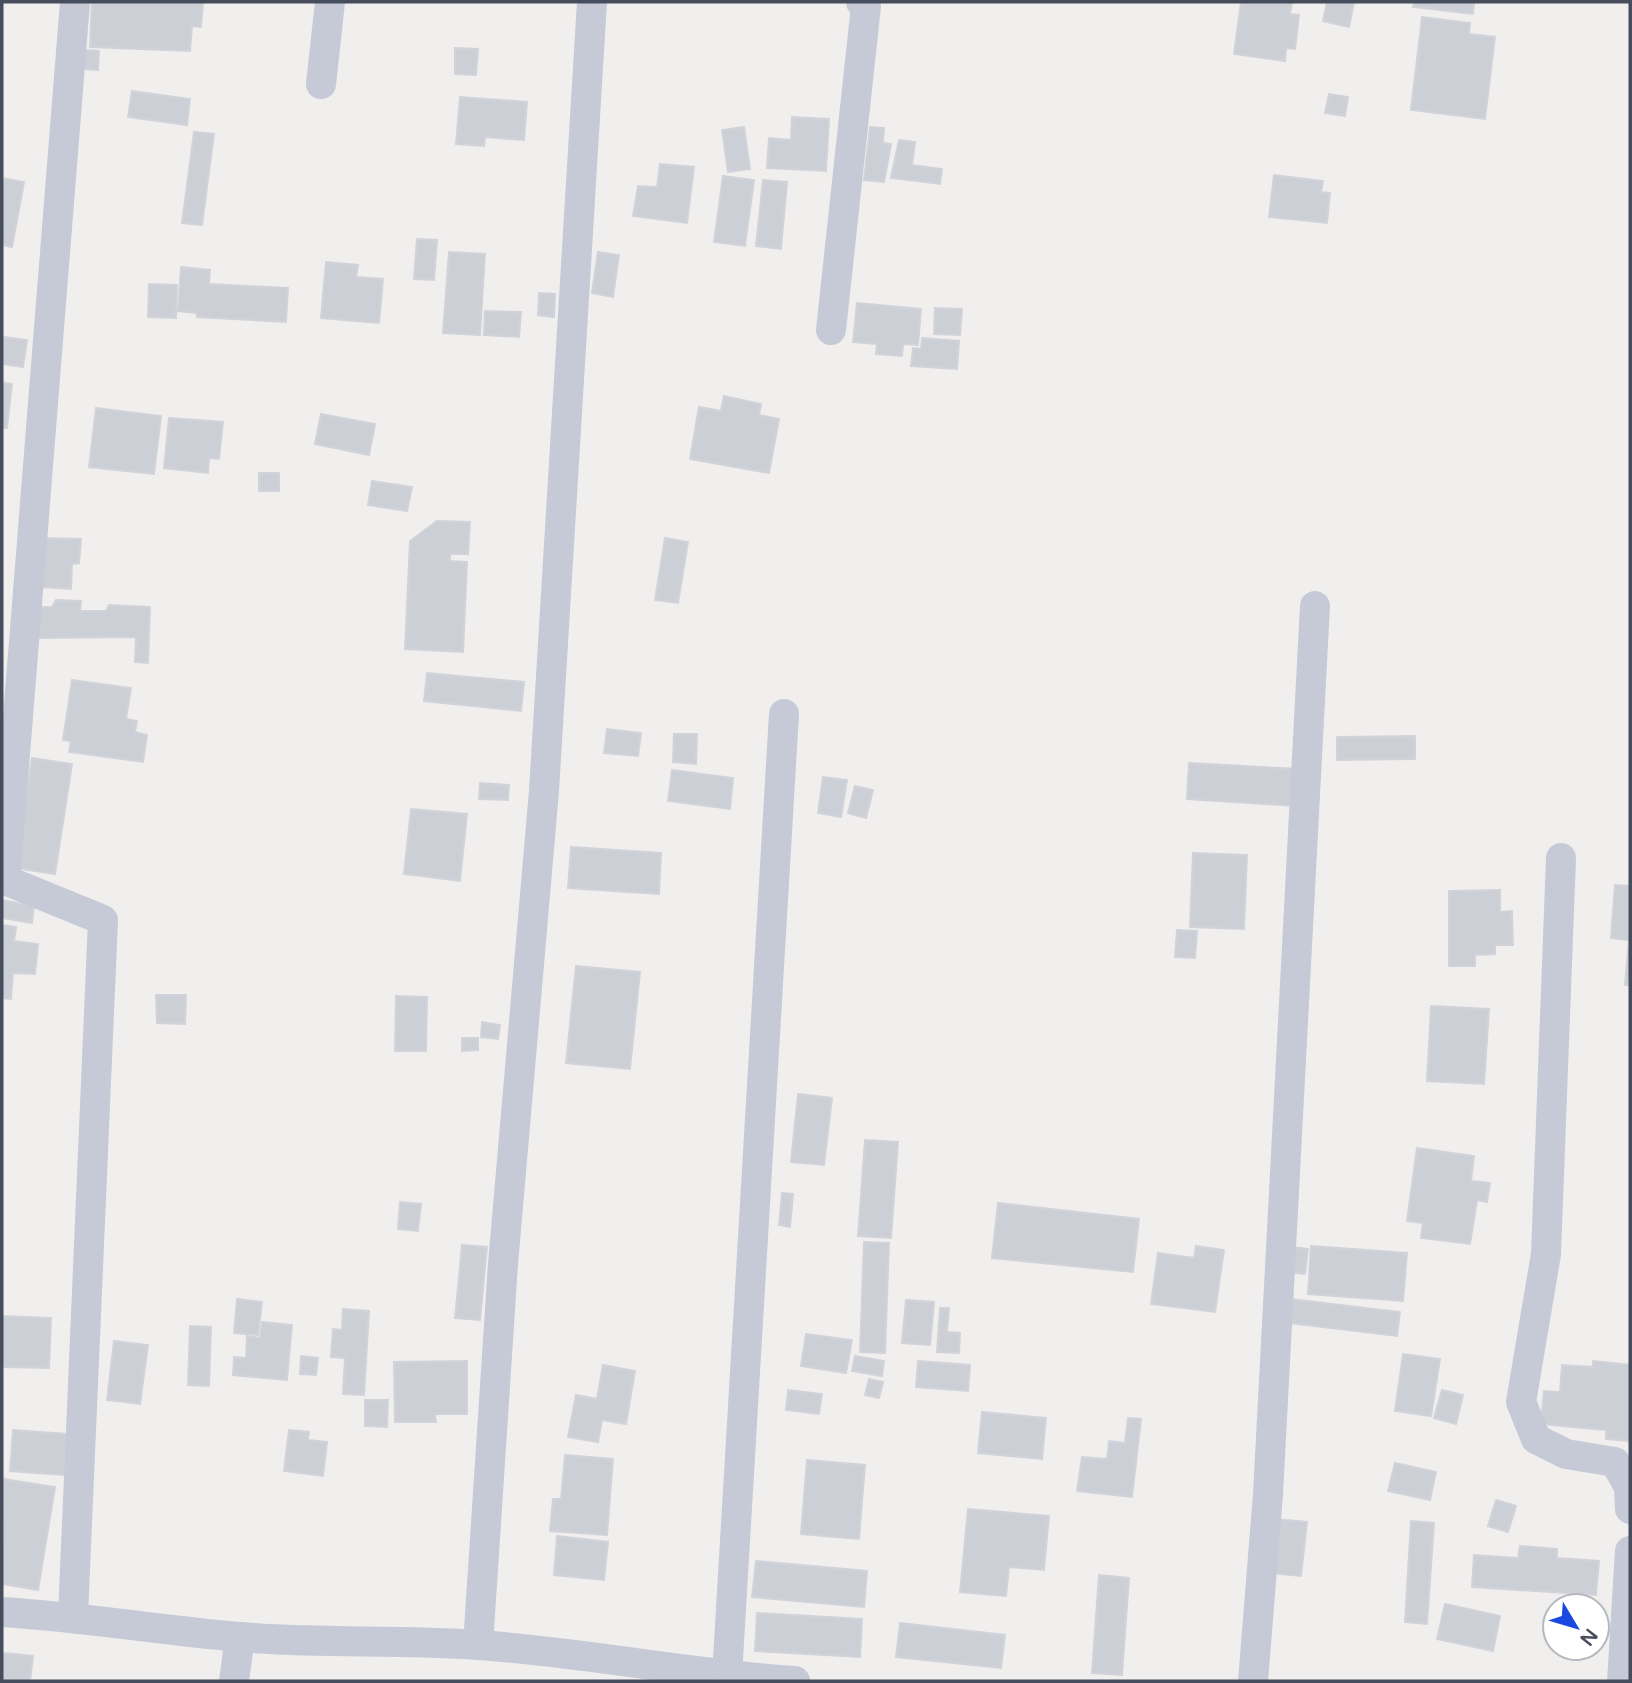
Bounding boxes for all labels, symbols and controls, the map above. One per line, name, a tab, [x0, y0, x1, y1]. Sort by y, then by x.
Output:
north arrow	[1541, 1592, 1611, 1662]
text: N	[1575, 1624, 1602, 1650]

